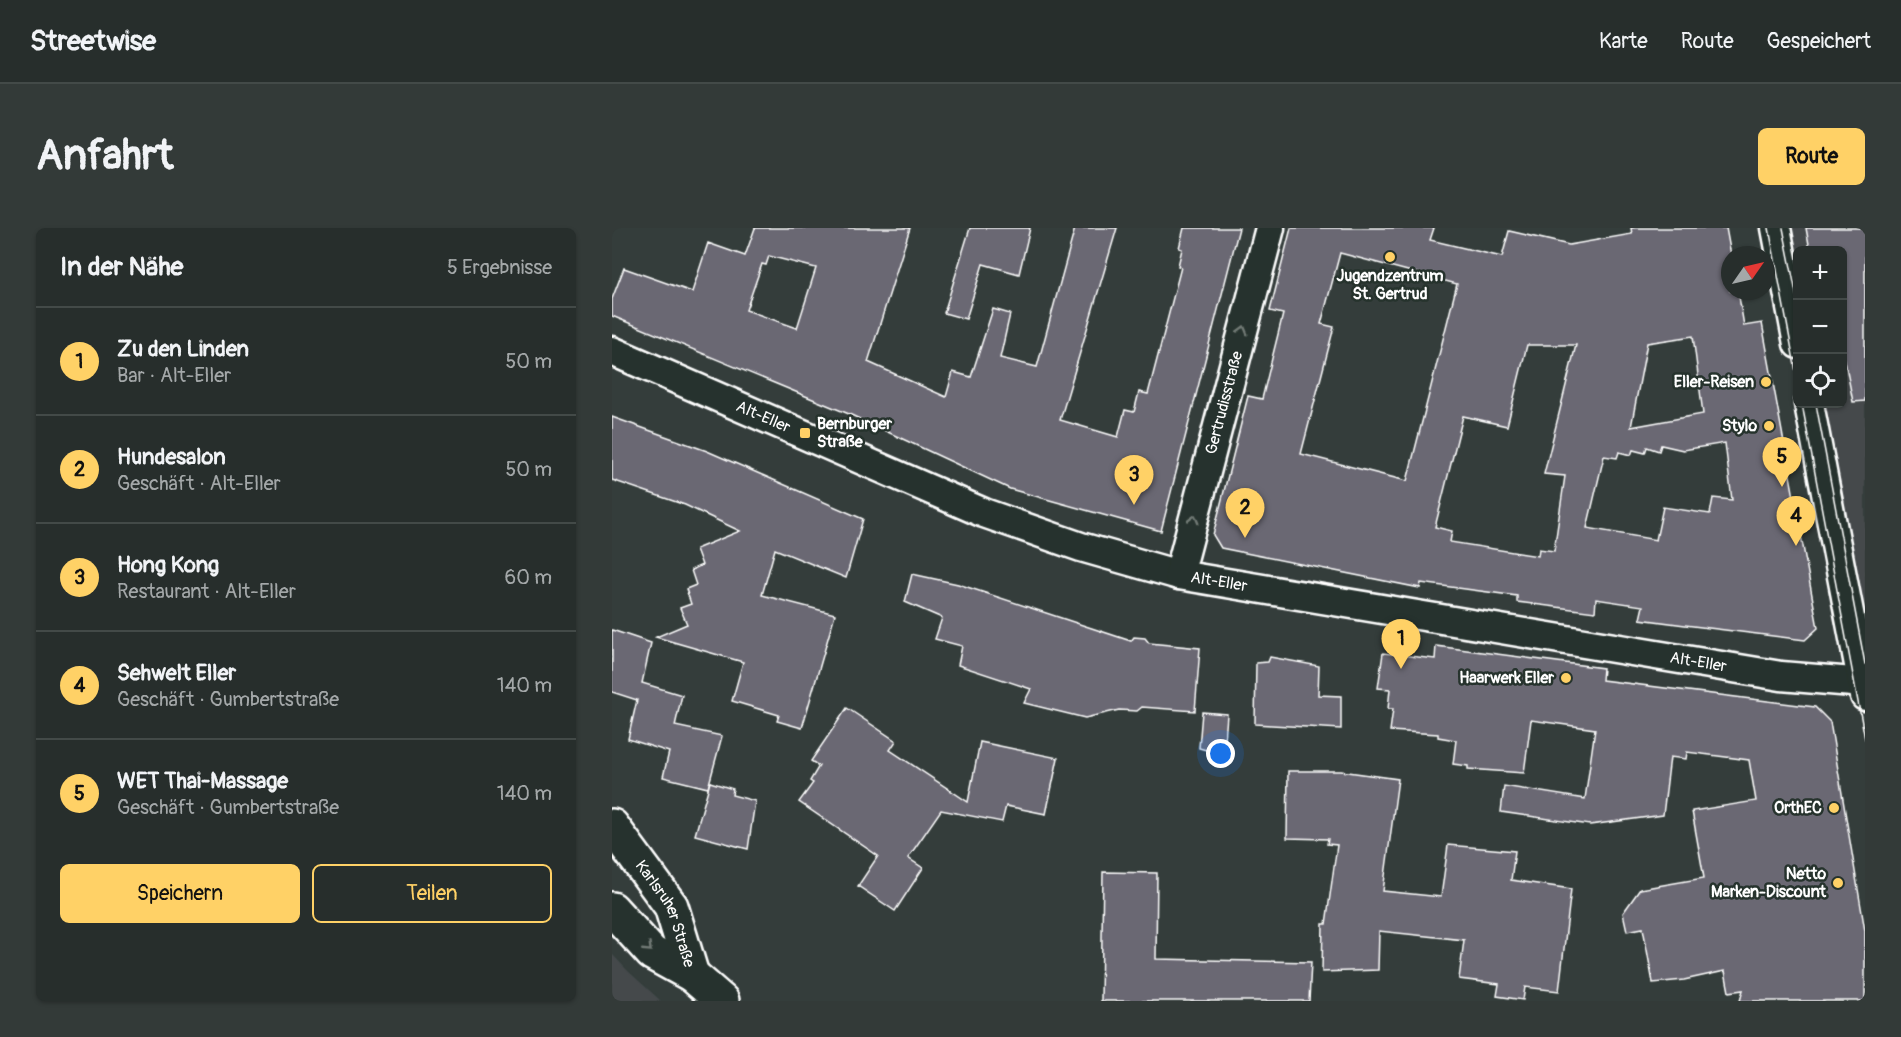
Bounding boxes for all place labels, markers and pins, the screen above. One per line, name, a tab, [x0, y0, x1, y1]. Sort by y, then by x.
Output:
marker: Jugendzentrum St. Gertrud	[1383, 250, 1397, 264]
place label: Jugendzentrum St. Gertrud	[1337, 266, 1443, 304]
place label: Eller-Reisen	[1674, 372, 1754, 392]
marker: Eller-Reisen	[1759, 375, 1773, 389]
place label: Bernburger Straße	[817, 414, 892, 452]
place label: Stylo	[1722, 416, 1757, 436]
marker: Stylo	[1762, 419, 1776, 433]
marker: Bernburger Straße	[798, 426, 812, 440]
pin: 5	[1762, 438, 1802, 487]
pin: 3	[1114, 456, 1154, 505]
pin: 2	[1226, 488, 1264, 538]
pin: 4	[1776, 496, 1816, 546]
pin: 1	[1382, 620, 1420, 669]
place label: Haarwerk Eller	[1459, 668, 1554, 688]
marker: Haarwerk Eller	[1559, 671, 1573, 685]
place label: OrthEC	[1774, 798, 1822, 818]
marker: OrthEC	[1827, 801, 1841, 815]
place label: Netto Marken-Discount	[1711, 864, 1827, 902]
marker: Netto Marken-Discount	[1831, 876, 1845, 890]

